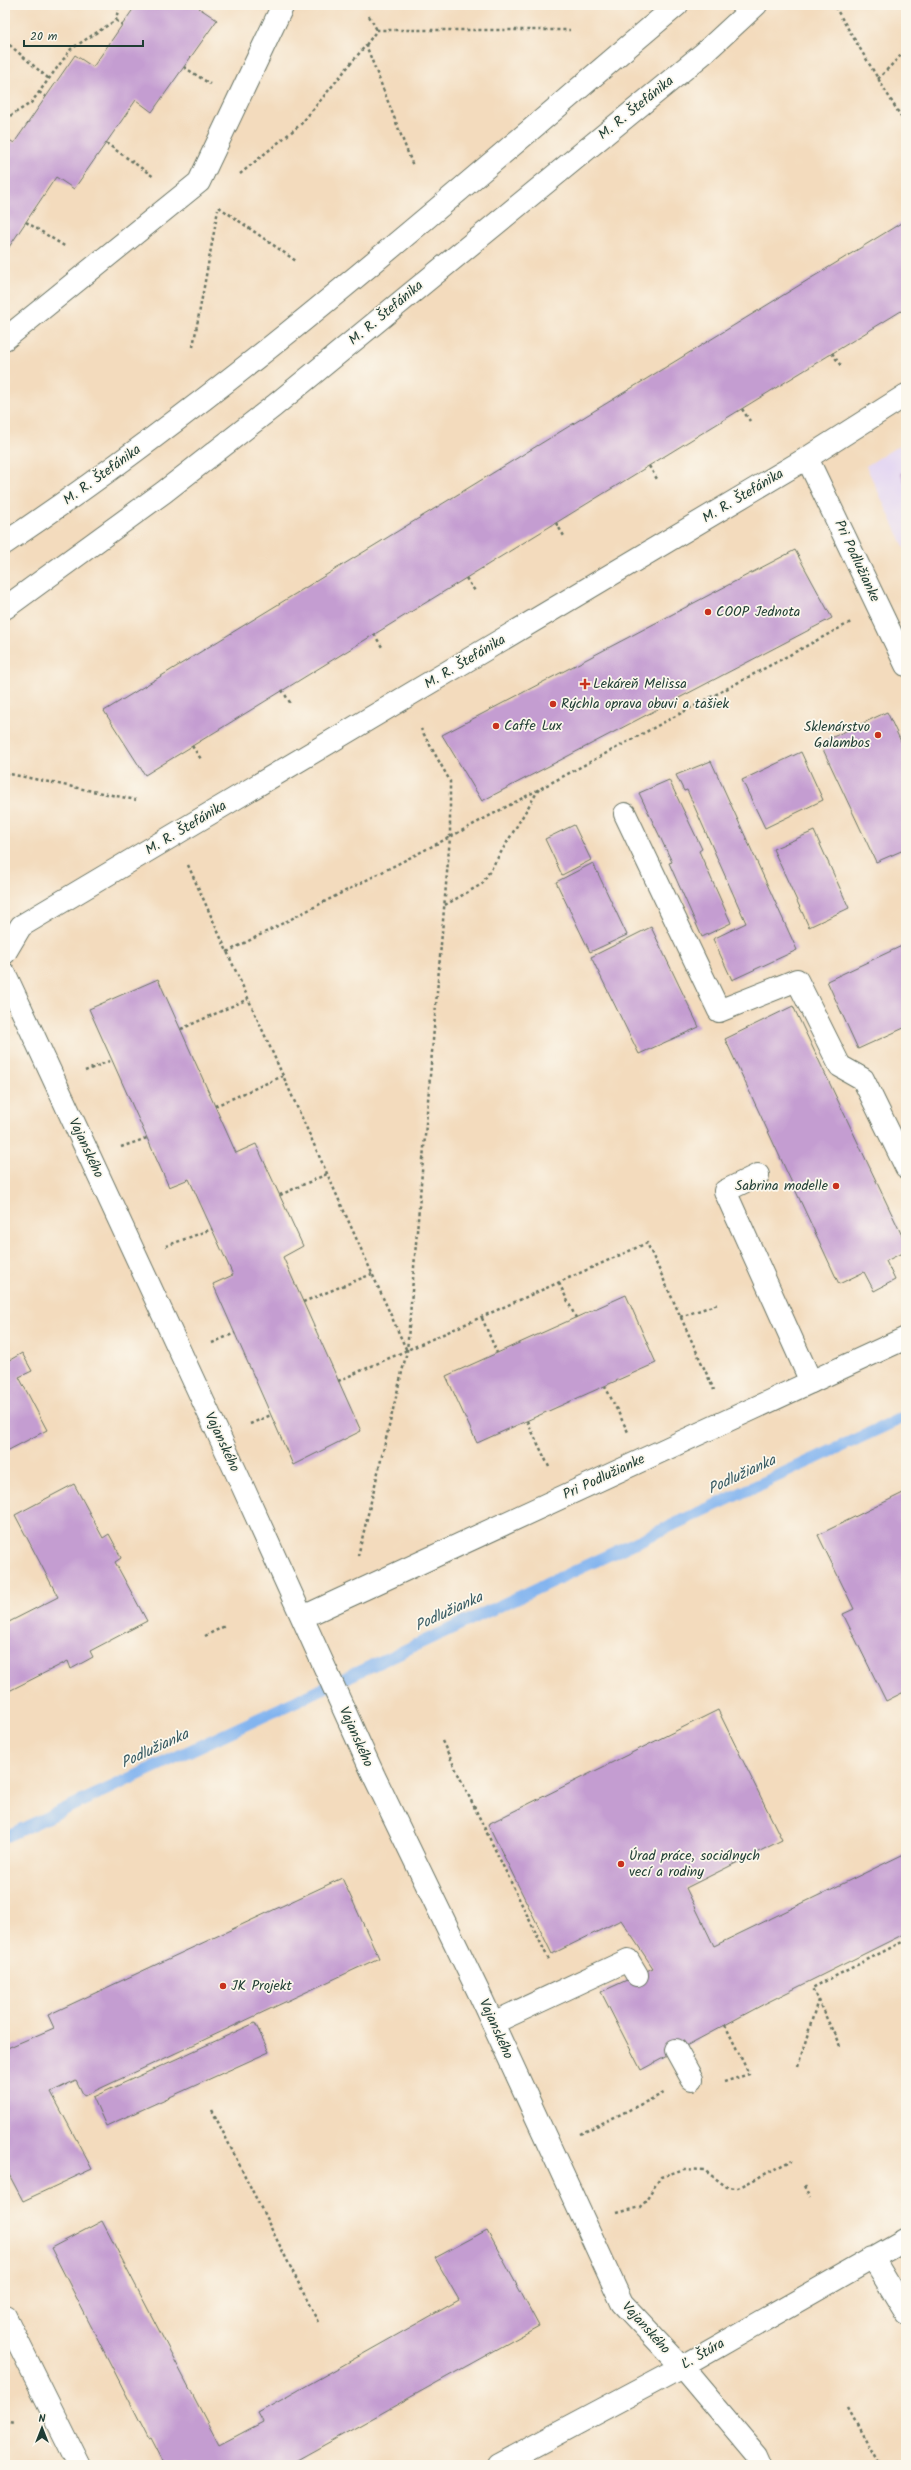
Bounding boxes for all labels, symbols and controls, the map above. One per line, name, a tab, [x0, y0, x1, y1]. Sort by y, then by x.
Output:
scale bar	[24, 22, 143, 48]
text: 20 m	[30, 27, 58, 46]
street label: M. R. Štefánika	[593, 71, 679, 145]
street label: M. R. Štefánika	[344, 275, 428, 351]
street label: M. R. Štefánika	[58, 439, 146, 511]
street label: M. R. Štefánika	[698, 463, 788, 529]
street label: Pri Podlužianke	[828, 516, 886, 606]
place label: COOP Jednota	[716, 601, 800, 623]
marker: COOP Jednota	[703, 607, 713, 617]
street label: M. R. Štefánika	[420, 629, 510, 695]
place label: Lekáreň Melissa	[593, 673, 687, 695]
marker: Lekáreň Melissa	[580, 679, 590, 689]
place label: Rýchla oprava obuvi a tašiek	[561, 693, 729, 715]
marker: Rýchla oprava obuvi a tašiek	[548, 699, 558, 709]
place label: Caffe Lux	[504, 715, 563, 737]
place label: Sklenárstvo Galambos	[804, 716, 870, 754]
marker: Caffe Lux	[491, 721, 501, 731]
marker: Sklenárstvo Galambos	[873, 730, 883, 740]
street label: M. R. Štefánika	[141, 795, 231, 861]
street label: Vajanského	[62, 1114, 110, 1182]
place label: Sabrina modelle	[735, 1175, 829, 1197]
marker: Sabrina modelle	[831, 1181, 841, 1191]
street label: Vajanského	[198, 1408, 246, 1476]
street label: Pri Podlužianke	[559, 1448, 649, 1506]
water label: Podlužianka	[704, 1448, 781, 1501]
water label: Podlužianka	[411, 1585, 488, 1638]
street label: Vajanského	[333, 1703, 379, 1771]
water label: Podlužianka	[117, 1722, 194, 1775]
place label: Úrad práce, sociálnych vecí a rodiny	[629, 1845, 760, 1883]
marker: Úrad práce, sociálnych vecí a rodiny	[616, 1859, 626, 1869]
place label: JK Projekt	[231, 1975, 292, 1997]
marker: JK Projekt	[218, 1981, 228, 1991]
street label: Vajanského	[473, 1995, 519, 2063]
street label: Vajanského	[616, 2297, 676, 2359]
street label: Ľ. Štúra	[677, 2333, 729, 2375]
north arrow	[22, 2408, 62, 2448]
text: N	[39, 2410, 46, 2428]

